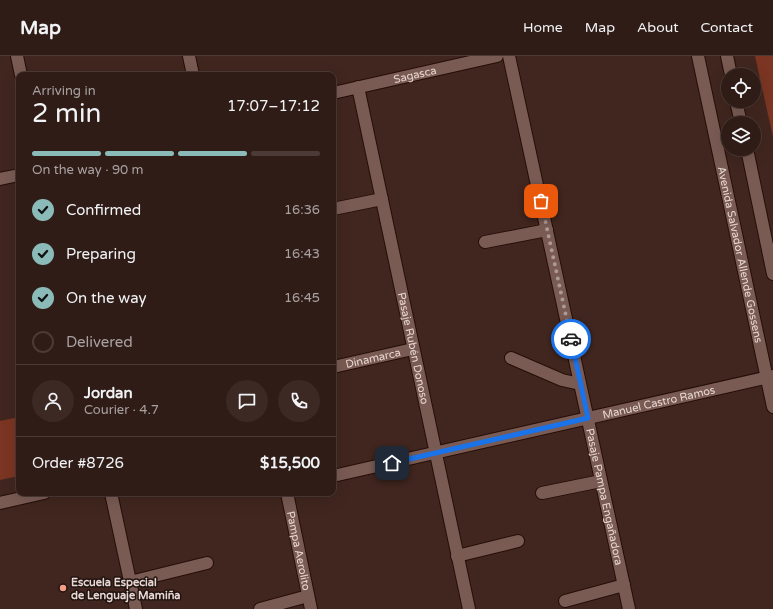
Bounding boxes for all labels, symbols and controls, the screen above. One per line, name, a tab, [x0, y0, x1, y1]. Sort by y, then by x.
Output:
text: Map	[20, 17, 61, 39]
text: Home	[523, 19, 563, 36]
text: Map	[585, 19, 615, 36]
text: About	[637, 19, 679, 36]
text: Contact	[701, 19, 753, 36]
street label: Sagasca	[392, 64, 438, 86]
map controls	[721, 68, 761, 156]
button: locate	[721, 68, 761, 108]
text: Arriving in	[32, 83, 96, 99]
text: 17:07–17:12	[227, 97, 320, 115]
text: 2 min	[32, 98, 101, 129]
button: layers	[721, 116, 761, 156]
text: On the way · 90 m	[32, 162, 144, 178]
street label: Avenida Salvador Allende Gossens	[715, 165, 765, 344]
pin	[524, 184, 558, 218]
icon: bag	[530, 190, 552, 212]
icon: check	[32, 199, 54, 221]
text: Confirmed	[66, 201, 141, 219]
text: 16:36	[284, 202, 320, 218]
icon: check	[32, 243, 54, 265]
text: Preparing	[66, 245, 136, 263]
text: 16:43	[284, 246, 320, 262]
icon: check	[32, 287, 54, 309]
text: On the way	[66, 289, 146, 307]
text: 16:45	[284, 290, 320, 306]
street label: Pasaje Rubén Donoso	[395, 291, 431, 406]
courier	[551, 319, 591, 359]
icon: car	[560, 328, 582, 350]
text: Delivered	[66, 333, 133, 351]
street label: Dinamarca	[344, 346, 402, 371]
button: person	[32, 380, 74, 422]
button: chat	[226, 380, 268, 422]
button: phone	[278, 380, 320, 422]
street label: Manuel Castro Ramos	[601, 383, 716, 422]
text: Jordan	[84, 384, 133, 402]
text: Courier · 4.7	[84, 402, 159, 418]
street label: Pasaje Pampa Engañadora	[583, 427, 625, 567]
pin	[375, 446, 409, 480]
icon: home	[381, 452, 403, 474]
text: Order #8726	[32, 454, 124, 472]
text: $15,500	[260, 454, 320, 472]
street label: Pampa Aerolito	[284, 510, 313, 592]
place label: Escuela Especial de Lenguaje Mamiña	[71, 576, 181, 603]
marker: Escuela Especial de Lenguaje Mamiña	[58, 583, 68, 593]

